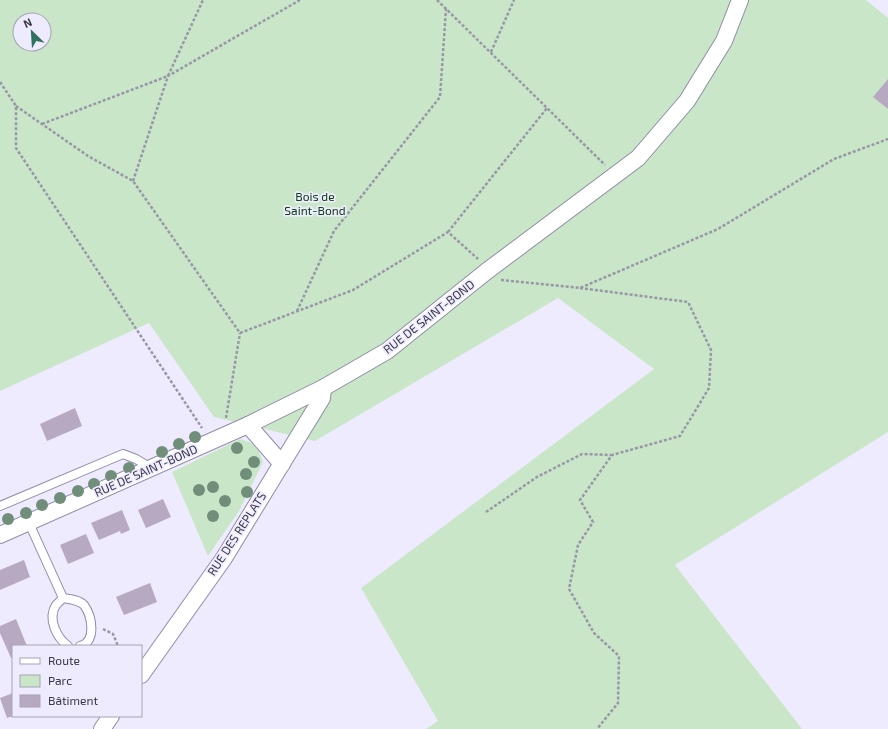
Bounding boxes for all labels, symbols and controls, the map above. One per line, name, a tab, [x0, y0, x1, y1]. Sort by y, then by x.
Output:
north arrow	[12, 12, 52, 52]
text: N	[21, 15, 34, 30]
park label: Bois de Saint-Bond	[284, 189, 346, 217]
street label: RUE DE SAINT-BOND	[380, 276, 477, 356]
street label: RUE DE SAINT-BOND	[92, 441, 199, 499]
street label: RUE DES REPLATS	[204, 489, 269, 578]
legend	[12, 645, 142, 717]
text: Route	[48, 653, 80, 667]
text: Parc	[48, 673, 72, 687]
text: Bâtiment	[48, 693, 99, 707]

